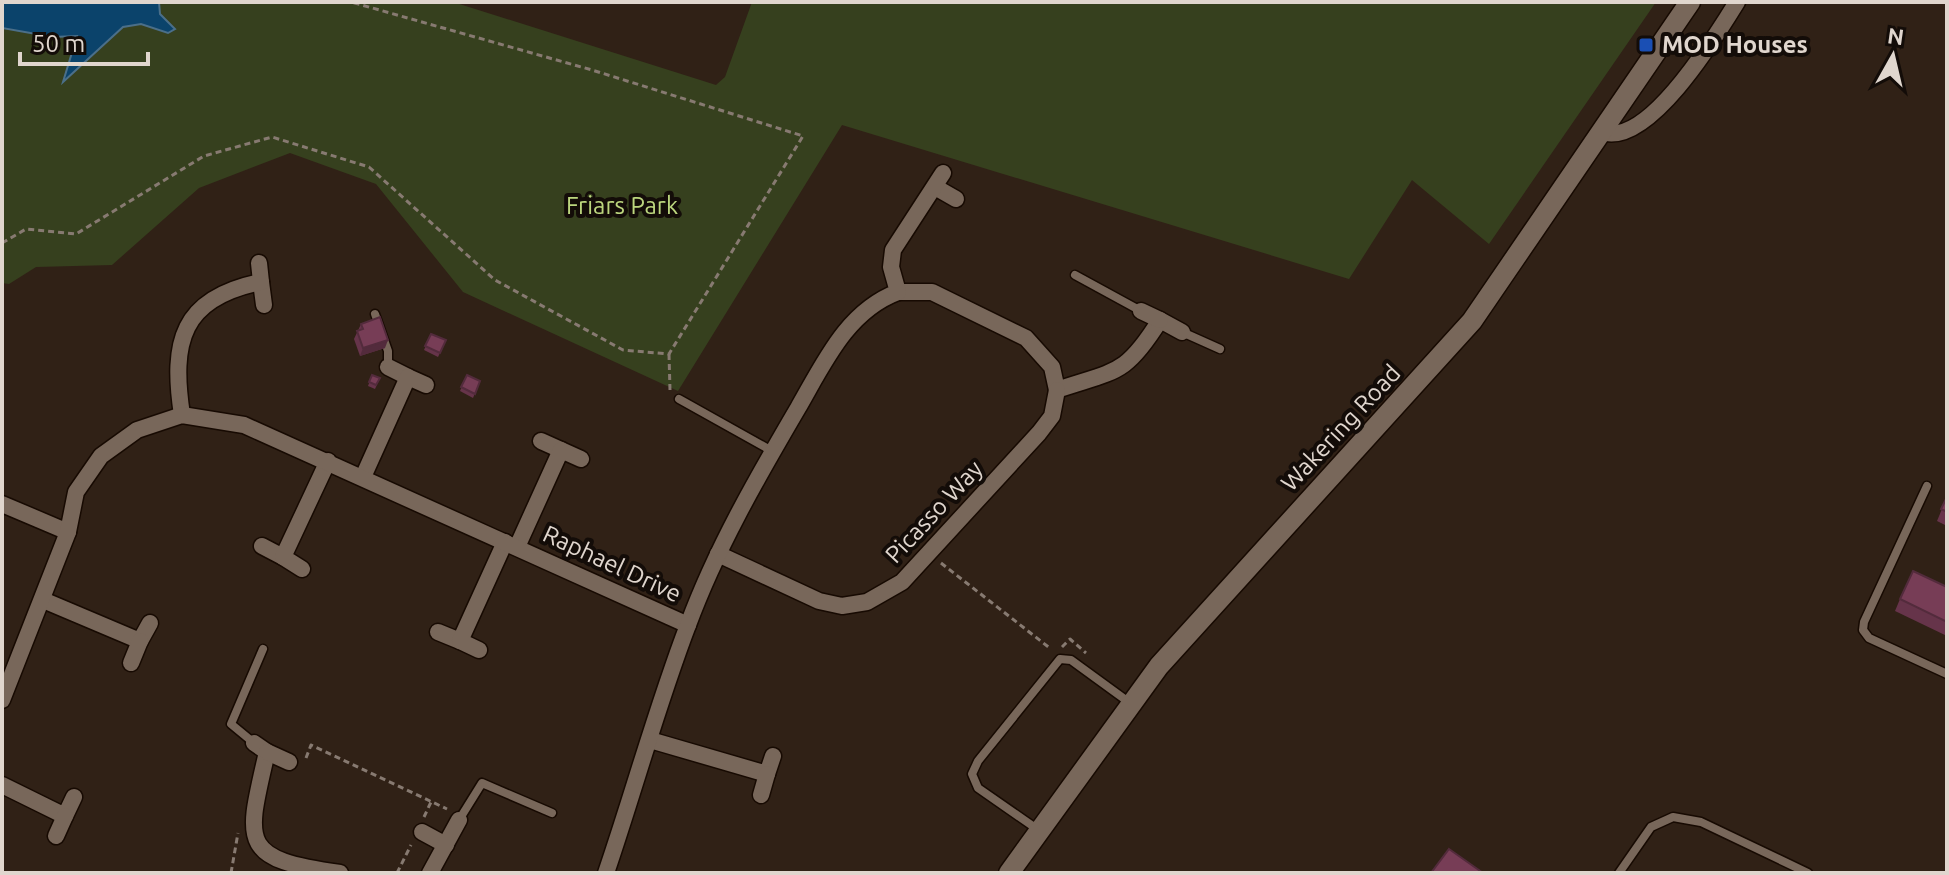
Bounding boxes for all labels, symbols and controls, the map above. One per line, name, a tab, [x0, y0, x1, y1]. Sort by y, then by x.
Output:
scale bar	[20, 16, 148, 66]
north arrow	[1853, 16, 1933, 96]
text: N	[1886, 22, 1906, 49]
text: 50 m	[32, 30, 85, 57]
place label: MOD Houses	[1662, 31, 1808, 58]
marker: MOD Houses	[1637, 36, 1655, 54]
park label: Friars Park	[566, 192, 678, 219]
street label: Wakering Road	[1275, 359, 1406, 496]
street label: Picasso Way	[880, 455, 988, 568]
street label: Raphael Drive	[539, 520, 685, 607]

